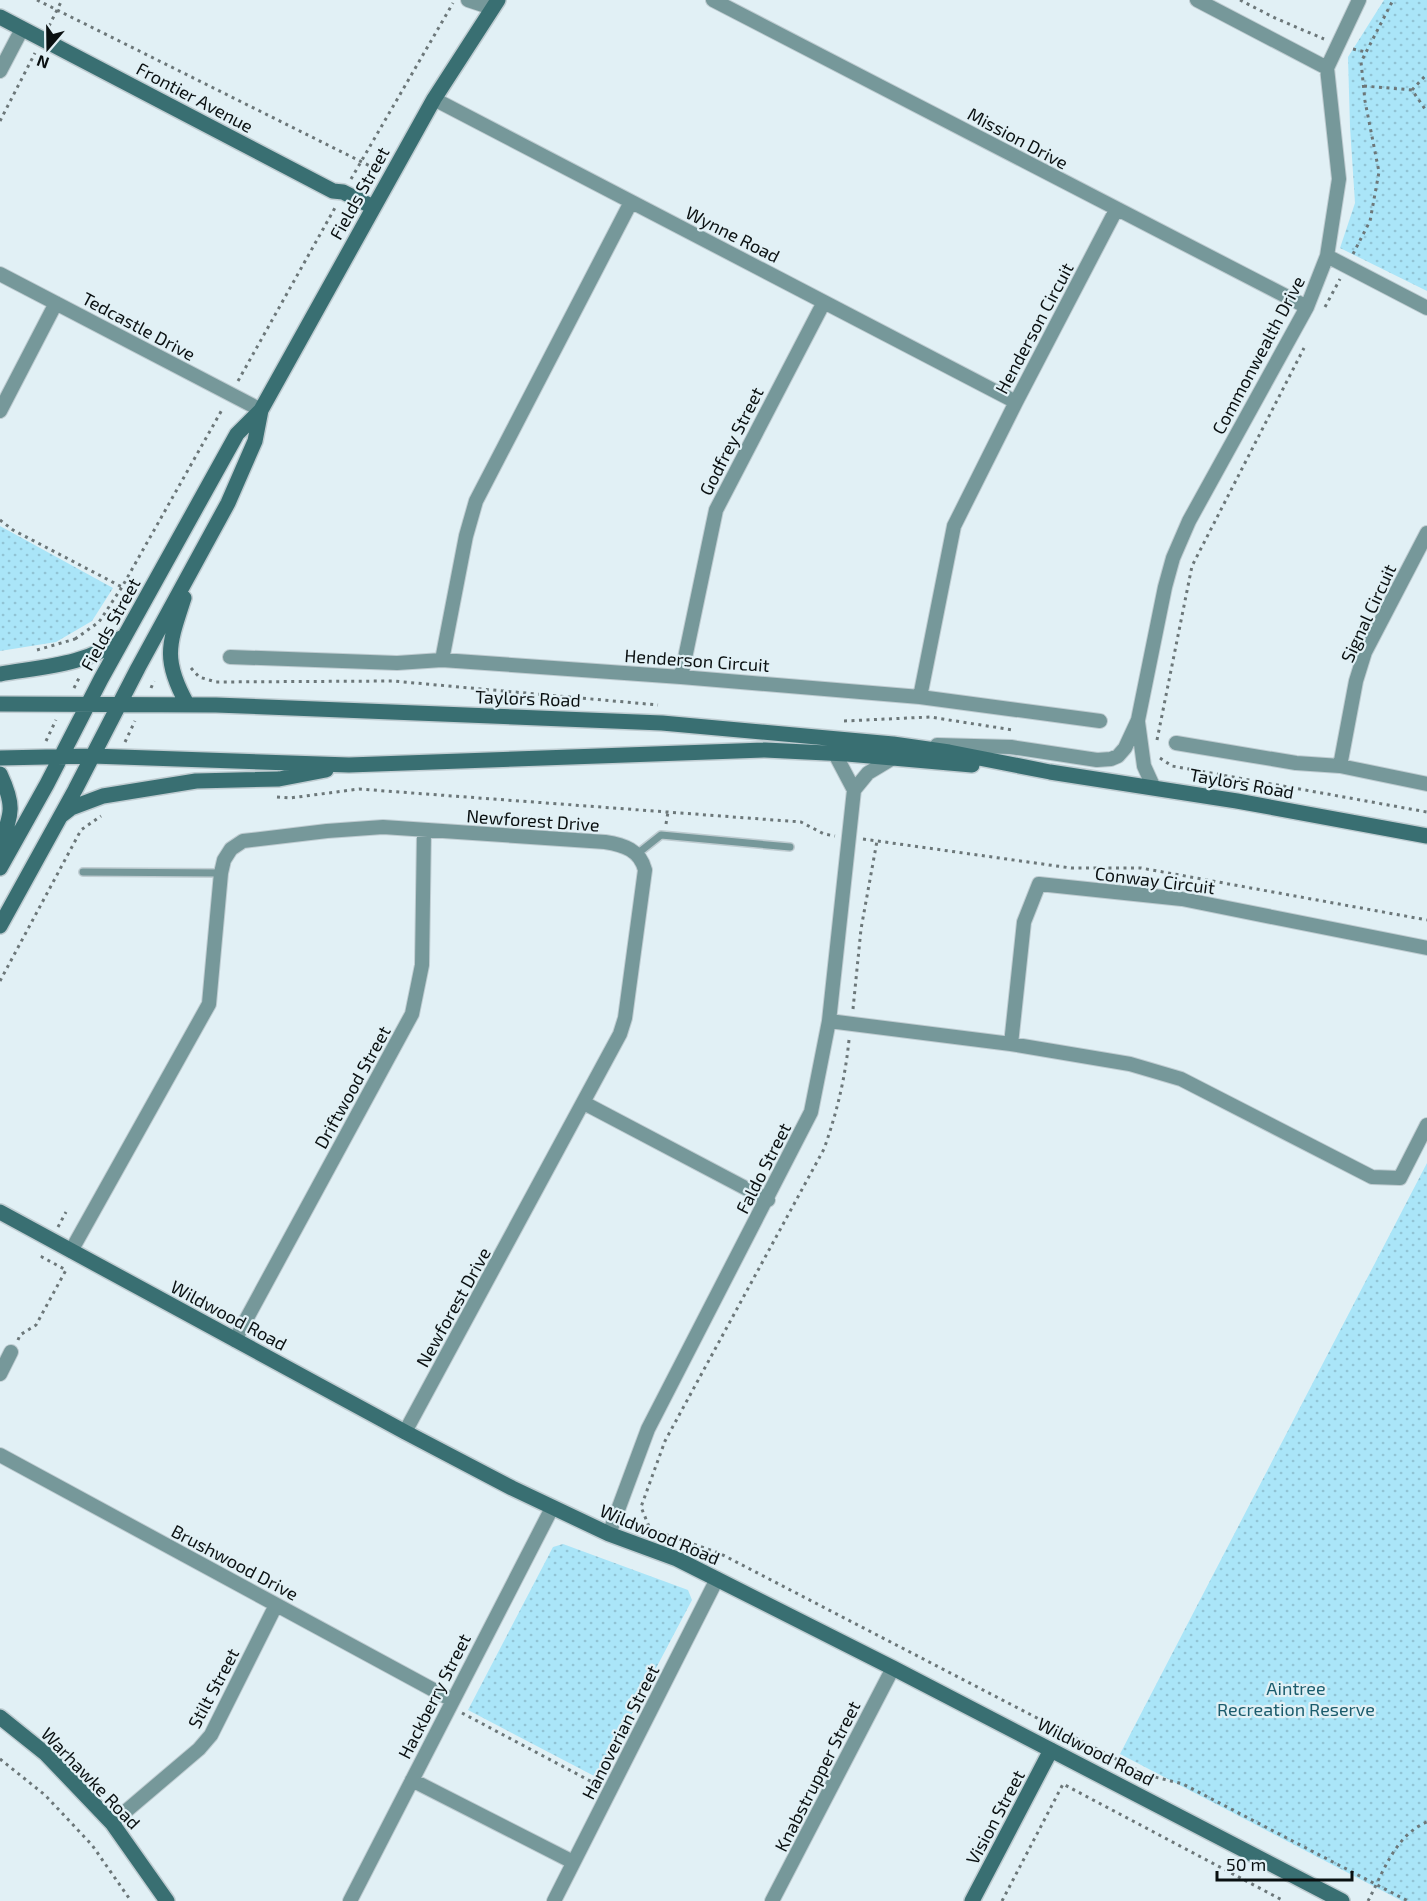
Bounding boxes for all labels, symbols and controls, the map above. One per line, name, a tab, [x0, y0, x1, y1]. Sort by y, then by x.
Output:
north arrow	[18, 18, 78, 78]
text: N	[34, 52, 51, 73]
street label: Frontier Avenue	[133, 57, 257, 137]
street label: Mission Drive	[964, 102, 1072, 174]
street label: Fields Street	[324, 143, 394, 243]
street label: Wynne Road	[682, 201, 784, 267]
street label: Henderson Circuit	[990, 259, 1078, 397]
street label: Commonwealth Drive	[1207, 272, 1309, 438]
street label: Tedcastle Drive	[79, 287, 199, 365]
street label: Godfrey Street	[694, 383, 768, 499]
street label: Signal Circuit	[1336, 560, 1400, 666]
street label: Fields Street	[75, 574, 145, 674]
street label: Henderson Circuit	[624, 644, 770, 676]
street label: Taylors Road	[475, 685, 581, 711]
street label: Taylors Road	[1188, 763, 1296, 803]
street label: Newforest Drive	[466, 804, 600, 836]
street label: Conway Circuit	[1094, 862, 1216, 898]
street label: Driftwood Street	[309, 1022, 395, 1152]
street label: Faldo Street	[731, 1119, 795, 1217]
street label: Newforest Drive	[411, 1243, 495, 1371]
street label: Wildwood Road	[167, 1275, 291, 1355]
street label: Wildwood Road	[597, 1499, 723, 1569]
street label: Brushwood Drive	[168, 1519, 302, 1605]
street label: Hackberry Street	[393, 1630, 475, 1762]
street label: Stilt Street	[183, 1644, 243, 1732]
street label: Hanoverian Street	[577, 1661, 663, 1803]
park label: Aintree Recreation Reserve	[1217, 1677, 1375, 1720]
street label: Knabstrupper Street	[769, 1697, 865, 1855]
street label: Wildwood Road	[1034, 1712, 1158, 1790]
street label: Warhawke Road	[37, 1722, 145, 1834]
street label: Vision Street	[961, 1766, 1029, 1868]
scale bar	[1217, 1844, 1352, 1882]
text: 50 m	[1226, 1853, 1266, 1875]

